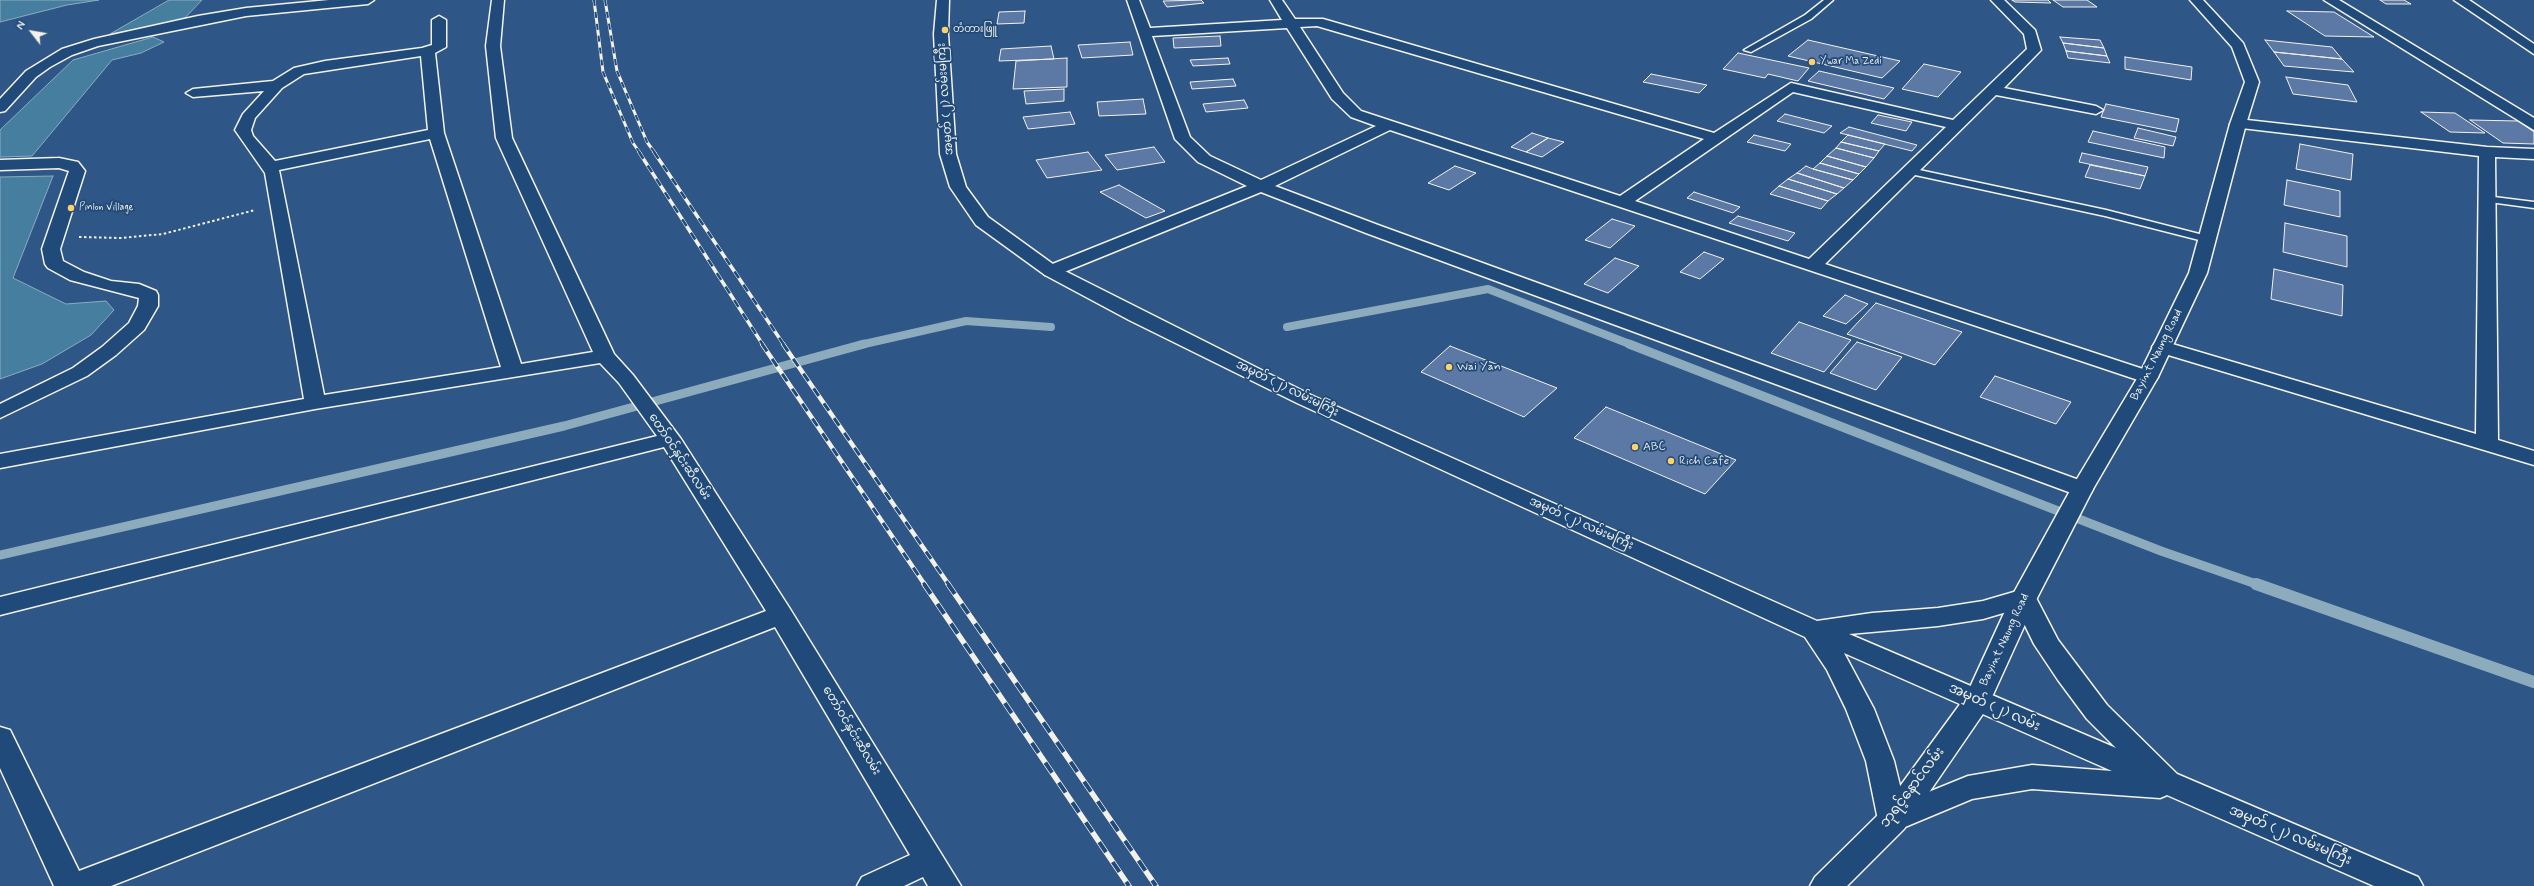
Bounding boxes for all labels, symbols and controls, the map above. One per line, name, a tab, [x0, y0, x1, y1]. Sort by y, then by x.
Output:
north arrow	[12, 12, 52, 52]
text: N	[14, 19, 30, 33]
place label: တံတားဖြူ	[953, 24, 997, 36]
marker: တံတားဖြူ	[940, 25, 950, 35]
street label: အမှတ် (၂) လမ်းမကြီး	[935, 42, 957, 156]
place label: Ywar Ma Zedi	[1820, 56, 1882, 68]
marker: Ywar Ma Zedi	[1807, 57, 1817, 67]
place label: Pinlon Village	[79, 202, 133, 214]
marker: Pinlon Village	[66, 203, 76, 213]
street label: Bayint Naung Road	[2128, 307, 2186, 403]
street label: အမှတ် (၂) လမ်းမကြီး	[1233, 358, 1341, 420]
place label: Wai Yan	[1457, 360, 1501, 374]
marker: Wai Yan	[1444, 362, 1454, 372]
street label: တော်ဝင်နှင်းဆီလမ်း	[645, 411, 713, 503]
place label: ABC	[1643, 440, 1665, 454]
marker: ABC	[1630, 442, 1640, 452]
place label: Rich Cafe	[1679, 454, 1729, 468]
marker: Rich Cafe	[1666, 456, 1676, 466]
street label: အမှတ် (၂) လမ်းမကြီး	[1527, 495, 1635, 553]
street label: Bayint Naung Road	[1977, 591, 2033, 689]
street label: အမှတ် (၂) လမ်း	[1946, 680, 2042, 736]
street label: တော်ဝင်နှင်းဆီလမ်း	[819, 684, 883, 778]
street label: ဘုရင့်နောင်လမ်း	[1877, 744, 1949, 832]
street label: အမှတ် (၂) လမ်းမကြီး	[2226, 803, 2354, 869]

